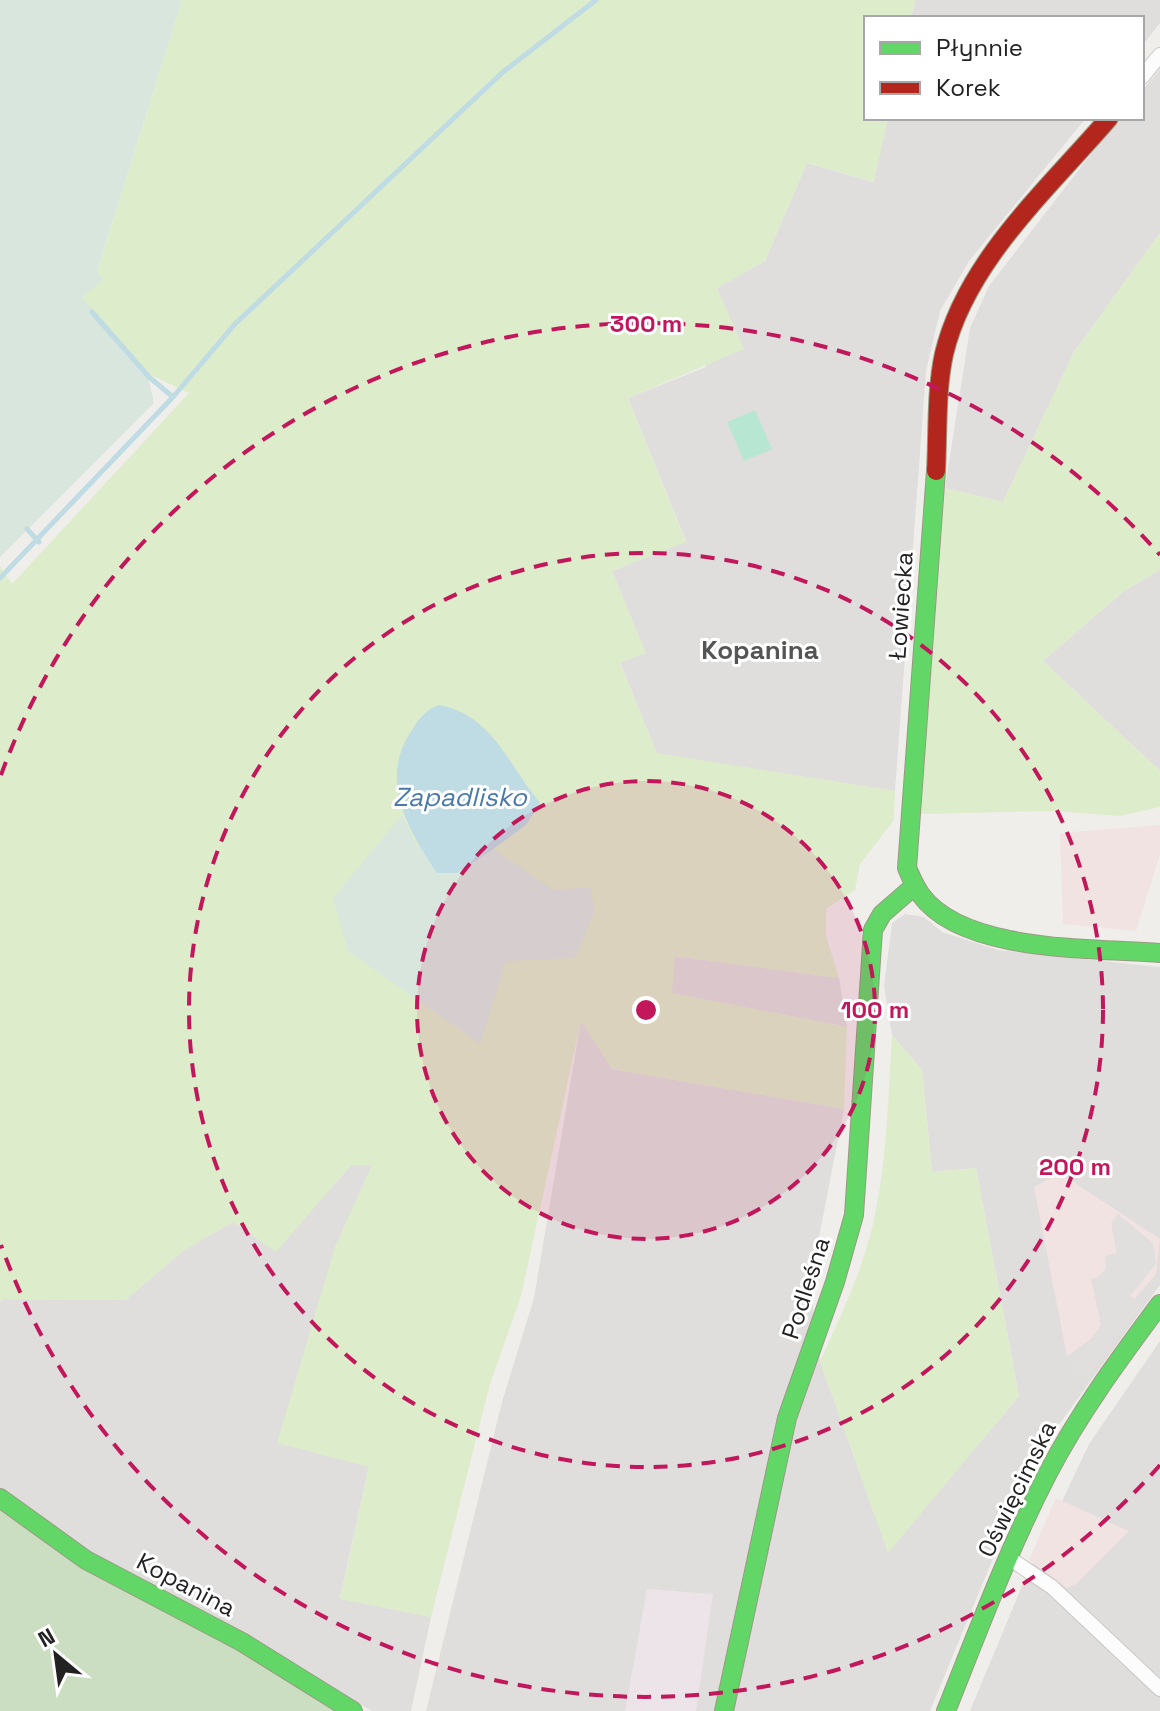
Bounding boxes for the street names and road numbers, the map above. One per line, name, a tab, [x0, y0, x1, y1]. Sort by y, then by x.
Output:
street label: Łowiecka	[881, 550, 920, 661]
street label: Podleśna	[774, 1233, 837, 1343]
street label: Oświęcimska	[970, 1415, 1063, 1562]
street label: Kopanina	[132, 1546, 241, 1624]

